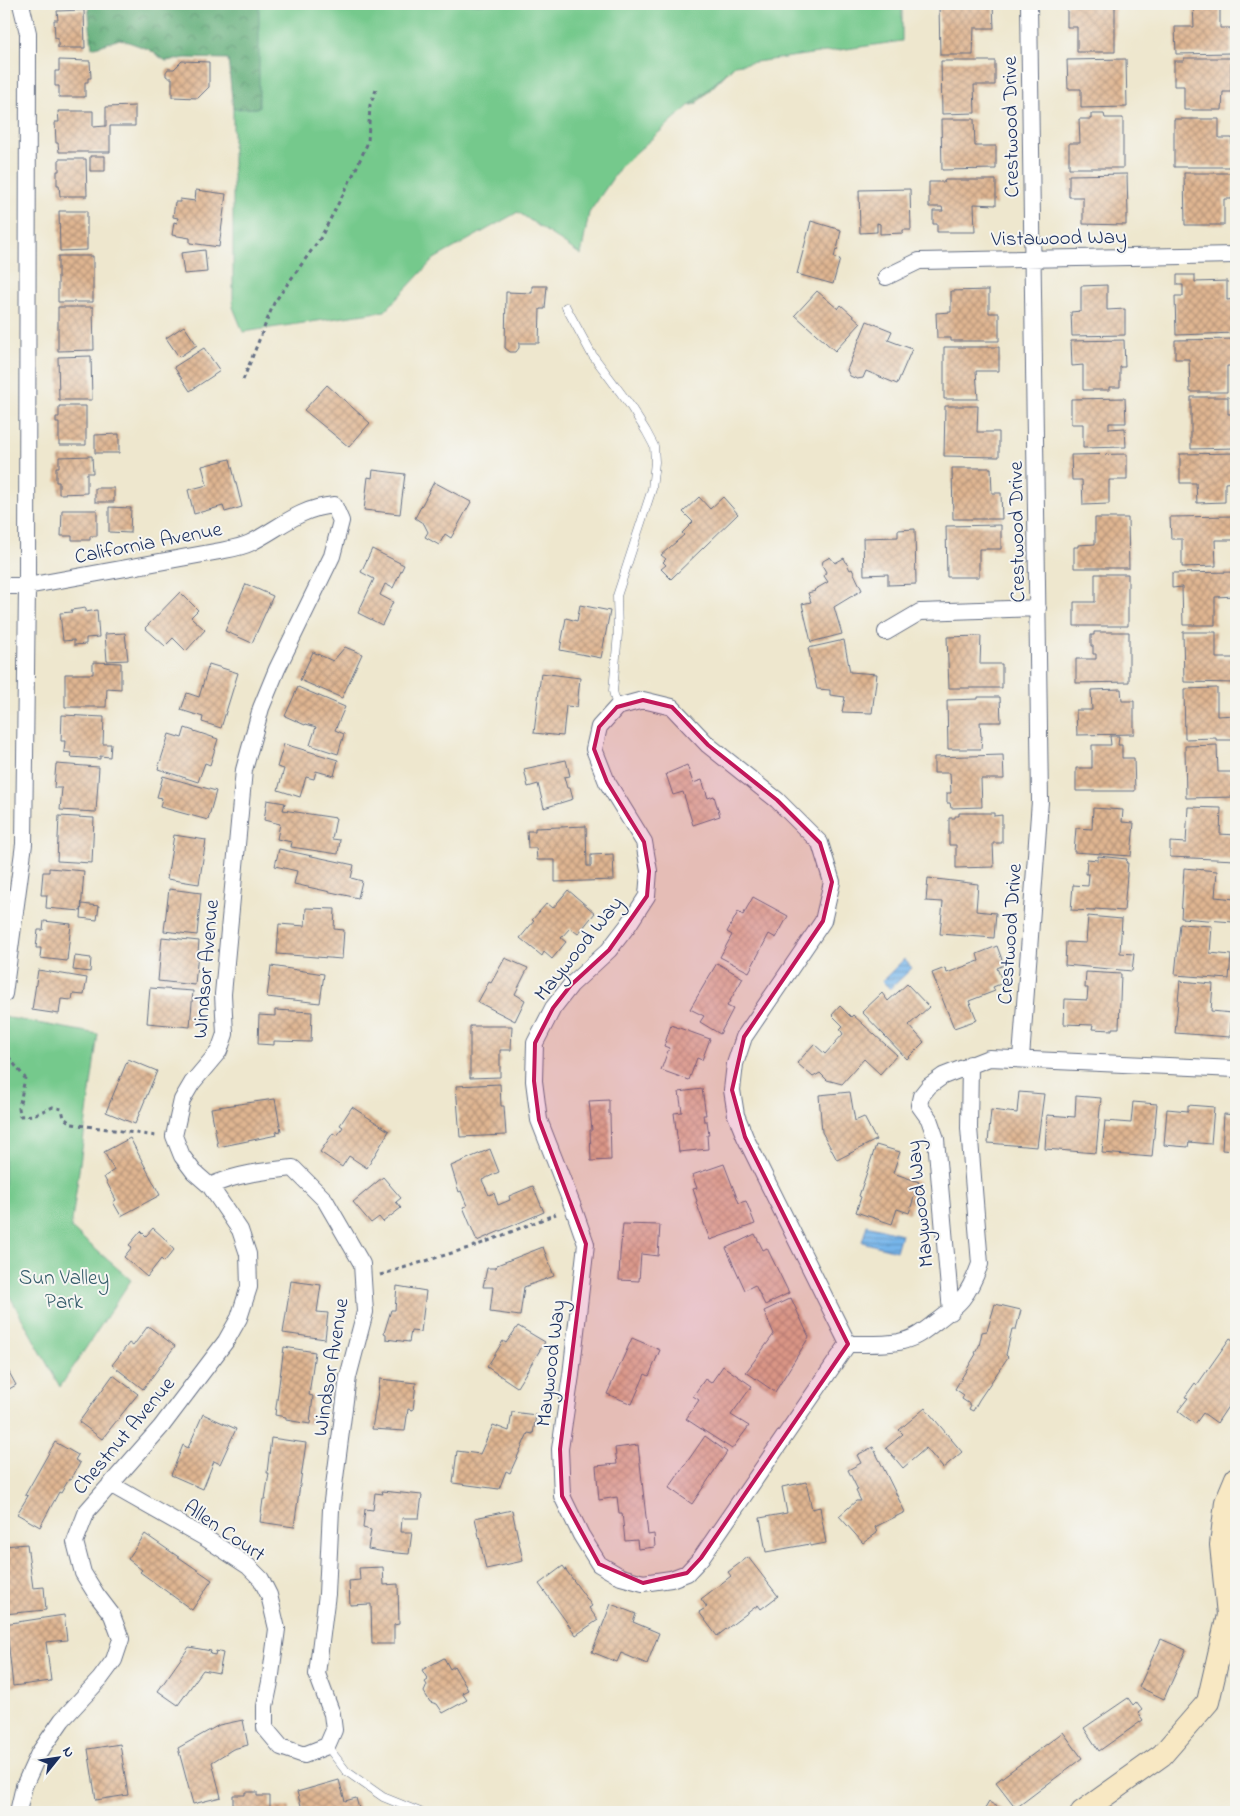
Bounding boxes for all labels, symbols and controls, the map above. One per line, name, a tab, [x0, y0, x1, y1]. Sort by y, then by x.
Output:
street label: Crestwood Drive	[996, 55, 1028, 198]
street label: Vistawood Way	[990, 223, 1127, 257]
street label: Crestwood Drive	[1002, 460, 1034, 603]
street label: California Avenue	[72, 515, 225, 573]
street label: Crestwood Drive	[991, 862, 1031, 1006]
street label: Maywood Way	[528, 890, 633, 1010]
street label: Windsor Avenue	[186, 898, 228, 1040]
street label: Maywood Way	[899, 1139, 945, 1269]
park label: Sun Valley Park	[19, 1264, 109, 1318]
street label: Windsor Avenue	[306, 1296, 358, 1439]
street label: Maywood Way	[529, 1298, 577, 1429]
street label: Chestnut Avenue	[66, 1370, 183, 1502]
street label: Allen Court	[177, 1493, 271, 1570]
north arrow	[32, 1734, 82, 1784]
text: N	[57, 1743, 79, 1762]

